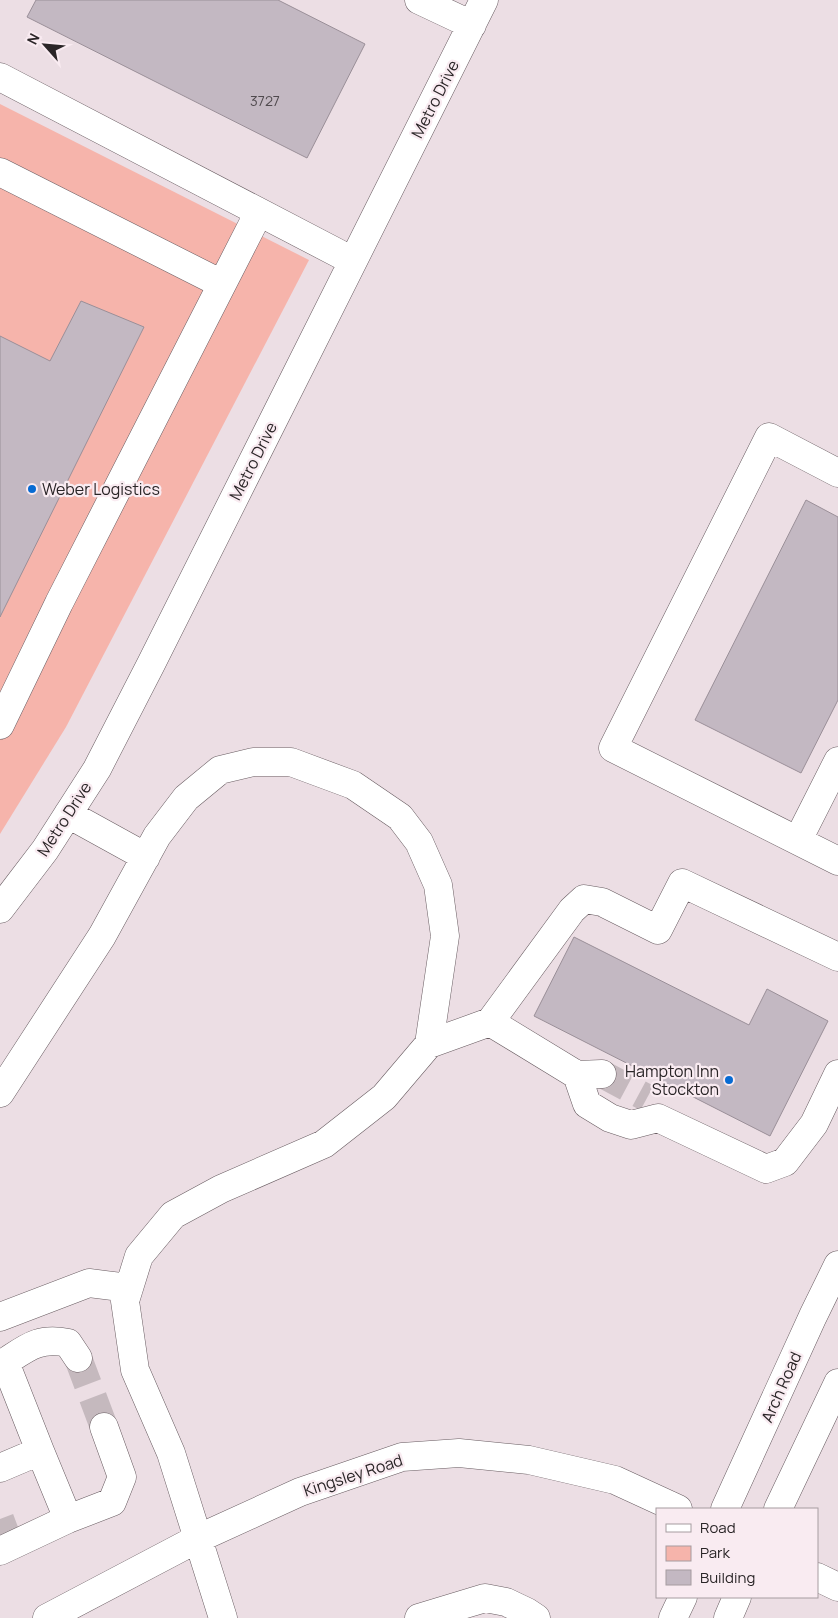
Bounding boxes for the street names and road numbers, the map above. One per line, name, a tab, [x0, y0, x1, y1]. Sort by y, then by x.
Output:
street label: Metro Drive	[406, 56, 464, 142]
street label: Metro Drive	[224, 418, 282, 504]
street label: Metro Drive	[32, 777, 96, 861]
street label: Arch Road	[756, 1348, 806, 1426]
street label: Kingsley Road	[301, 1449, 405, 1501]

